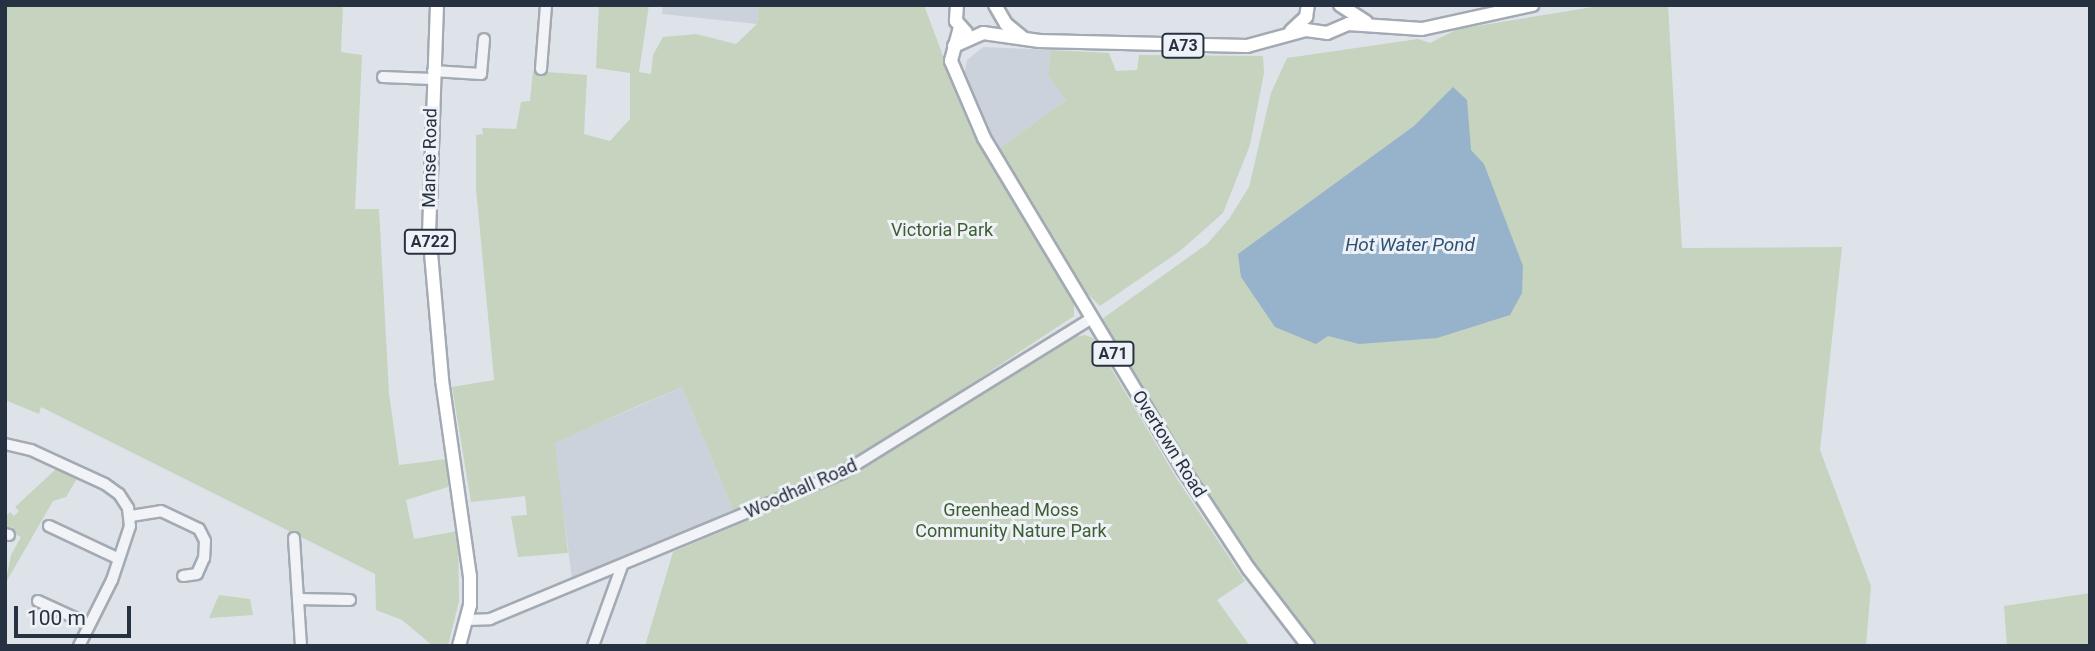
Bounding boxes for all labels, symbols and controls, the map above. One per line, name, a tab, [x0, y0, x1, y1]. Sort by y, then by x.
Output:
road number: A73	[1160, 34, 1206, 58]
street label: Manse Road	[418, 108, 442, 208]
park label: Victoria Park	[891, 219, 993, 241]
road number: A722	[404, 230, 456, 254]
water label: Hot Water Pond	[1345, 234, 1475, 256]
road number: A71	[1090, 342, 1136, 366]
street label: Overtown Road	[1127, 386, 1211, 502]
street label: Woodhall Road	[742, 455, 860, 523]
park label: Greenhead Moss Community Nature Park	[915, 500, 1107, 542]
scale bar	[18, 592, 135, 636]
text: 100 m	[27, 606, 86, 630]

